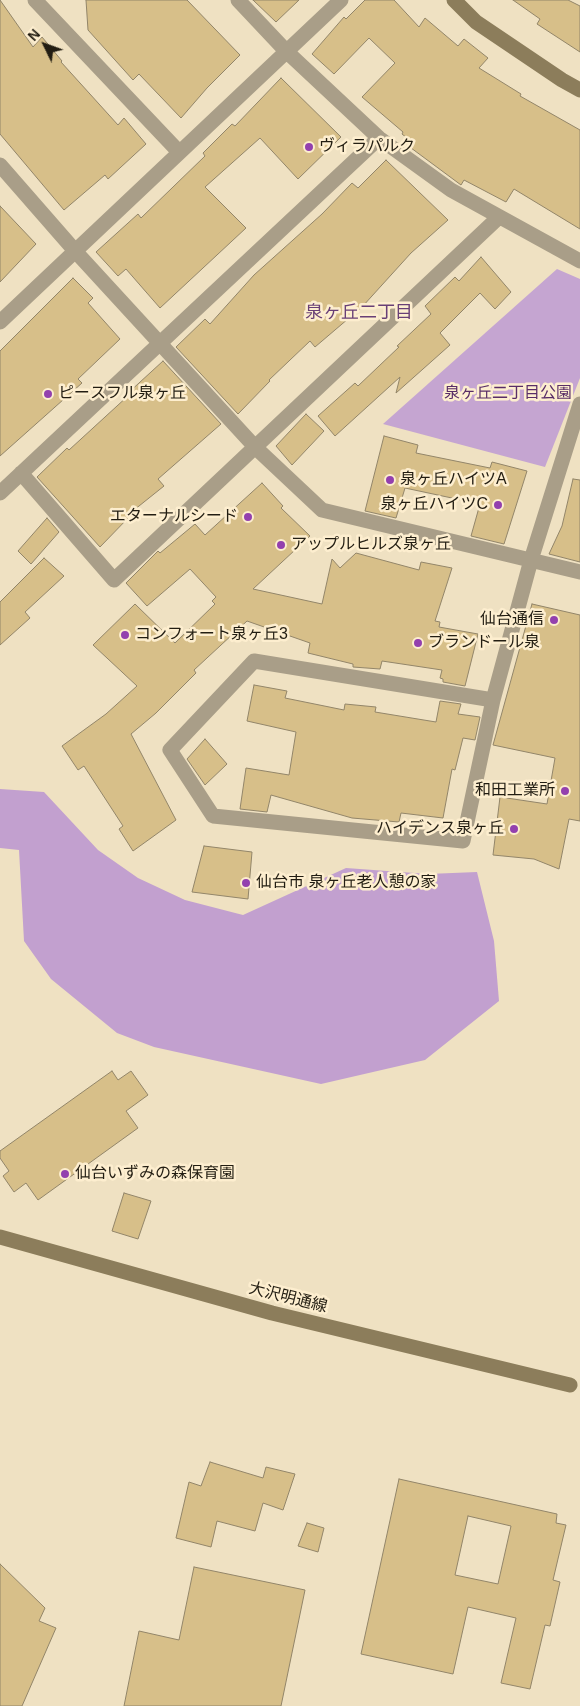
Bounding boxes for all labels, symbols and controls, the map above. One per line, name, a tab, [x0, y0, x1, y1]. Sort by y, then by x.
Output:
north arrow	[20, 20, 70, 70]
text: N	[25, 26, 43, 44]
place label: ヴィラパルク	[319, 137, 415, 157]
marker: ヴィラパルク	[303, 141, 315, 153]
district label: 泉ヶ丘二丁目	[305, 302, 413, 324]
place label: ピースフル泉ヶ丘	[58, 384, 186, 404]
park label: 泉ヶ丘二丁目公園	[444, 384, 572, 404]
marker: ピースフル泉ヶ丘	[42, 388, 54, 400]
place label: 泉ヶ丘ハイツA	[400, 470, 507, 490]
marker: 泉ヶ丘ハイツA	[384, 474, 396, 486]
place label: 泉ヶ丘ハイツC	[380, 495, 488, 515]
marker: 泉ヶ丘ハイツC	[492, 499, 504, 511]
place label: エターナルシード	[110, 507, 238, 527]
marker: エターナルシード	[242, 511, 254, 523]
place label: アップルヒルズ泉ヶ丘	[291, 535, 451, 555]
marker: アップルヒルズ泉ヶ丘	[275, 539, 287, 551]
place label: 仙台通信	[480, 610, 544, 630]
marker: 仙台通信	[548, 614, 560, 626]
place label: コンフォート泉ヶ丘3	[135, 625, 288, 645]
marker: コンフォート泉ヶ丘3	[119, 629, 131, 641]
place label: ブランドール泉	[428, 633, 540, 653]
marker: ブランドール泉	[412, 637, 424, 649]
place label: 和田工業所	[475, 781, 555, 801]
marker: 和田工業所	[559, 785, 571, 797]
place label: ハイデンス泉ヶ丘	[376, 819, 504, 839]
marker: ハイデンス泉ヶ丘	[508, 823, 520, 835]
place label: 仙台市 泉ヶ丘老人憩の家	[256, 873, 436, 893]
marker: 仙台市 泉ヶ丘老人憩の家	[240, 877, 252, 889]
place label: 仙台いずみの森保育園	[75, 1164, 235, 1184]
marker: 仙台いずみの森保育園	[59, 1168, 71, 1180]
street label: 大沢明通線	[247, 1279, 329, 1317]

